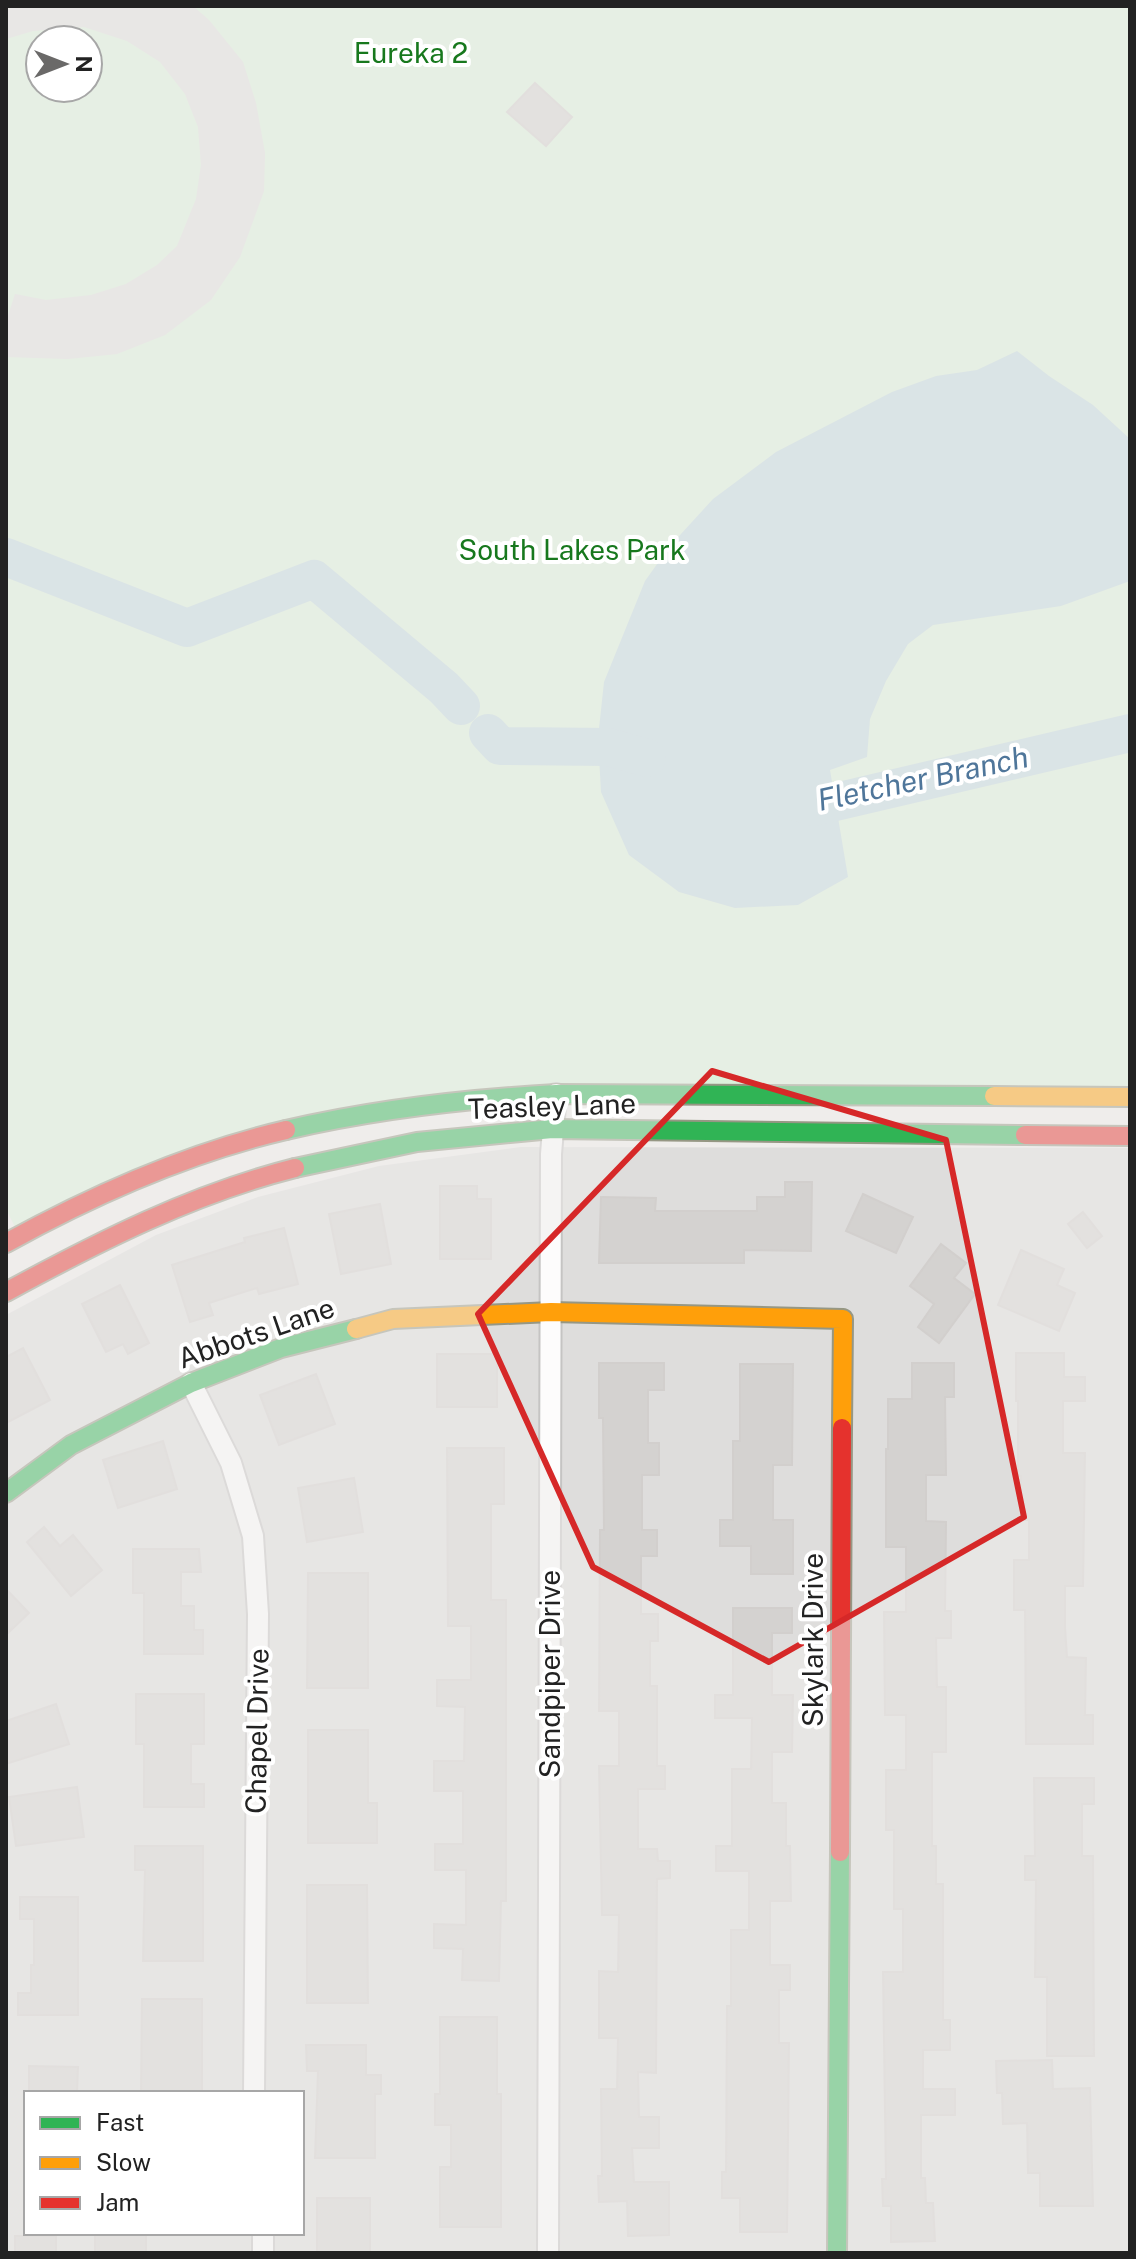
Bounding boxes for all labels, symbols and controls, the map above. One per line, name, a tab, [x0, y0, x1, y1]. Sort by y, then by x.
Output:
north arrow	[24, 24, 104, 104]
park label: Eureka 2	[354, 36, 468, 69]
text: N	[71, 55, 97, 73]
park label: South Lakes Park	[458, 533, 686, 566]
water label: Fletcher Branch	[814, 738, 1032, 818]
street label: Teasley Lane	[467, 1086, 637, 1125]
street label: Abbots Lane	[173, 1290, 338, 1375]
street label: Skylark Drive	[796, 1553, 829, 1727]
street label: Sandpiper Drive	[533, 1570, 566, 1778]
street label: Chapel Drive	[239, 1648, 274, 1814]
legend	[24, 2091, 304, 2235]
text: Fast	[96, 2108, 144, 2136]
text: Slow	[96, 2148, 151, 2176]
text: Jam	[96, 2188, 139, 2216]

